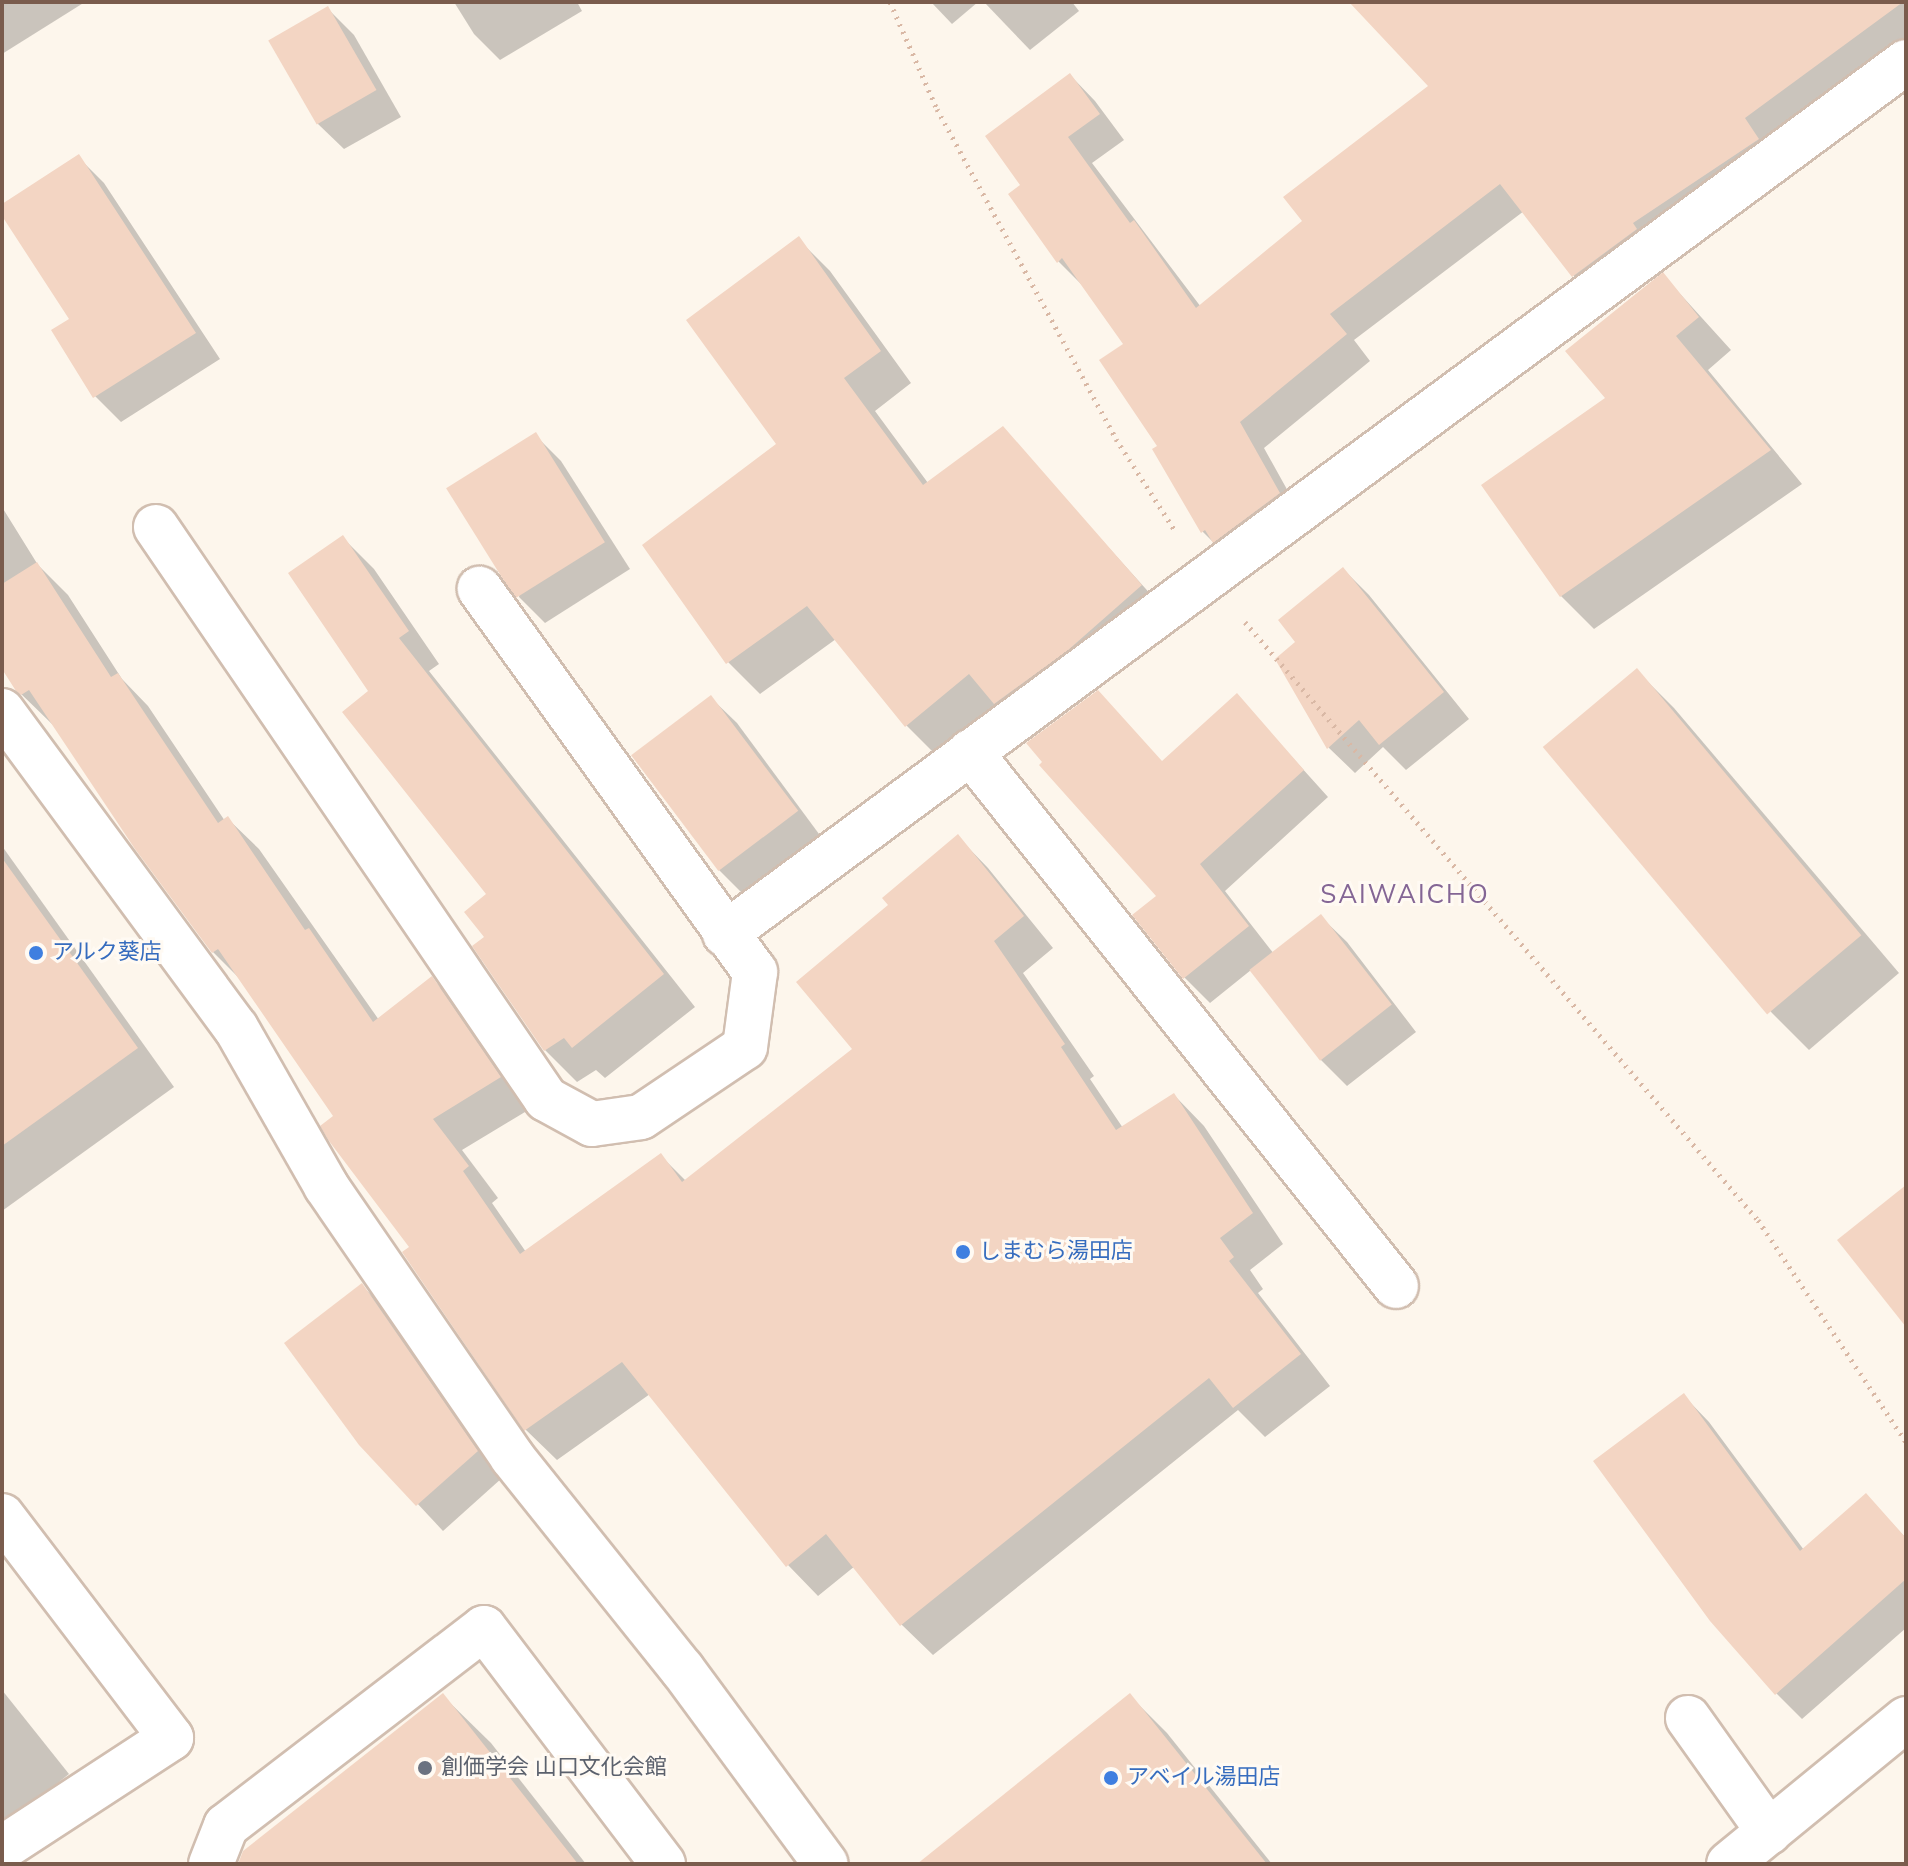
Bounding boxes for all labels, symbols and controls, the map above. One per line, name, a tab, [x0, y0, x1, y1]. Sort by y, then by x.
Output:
district label: SAIWAICHO	[1320, 879, 1490, 911]
place label: アルク葵店	[52, 940, 162, 966]
marker: アルク葵店	[27, 944, 45, 962]
place label: しまむら湯田店	[979, 1239, 1133, 1265]
marker: しまむら湯田店	[954, 1243, 972, 1261]
place label: 創価学会 山口文化会館	[441, 1755, 667, 1781]
marker: 創価学会 山口文化会館	[416, 1759, 434, 1777]
place label: アベイル湯田店	[1127, 1765, 1281, 1791]
marker: アベイル湯田店	[1102, 1769, 1120, 1787]

